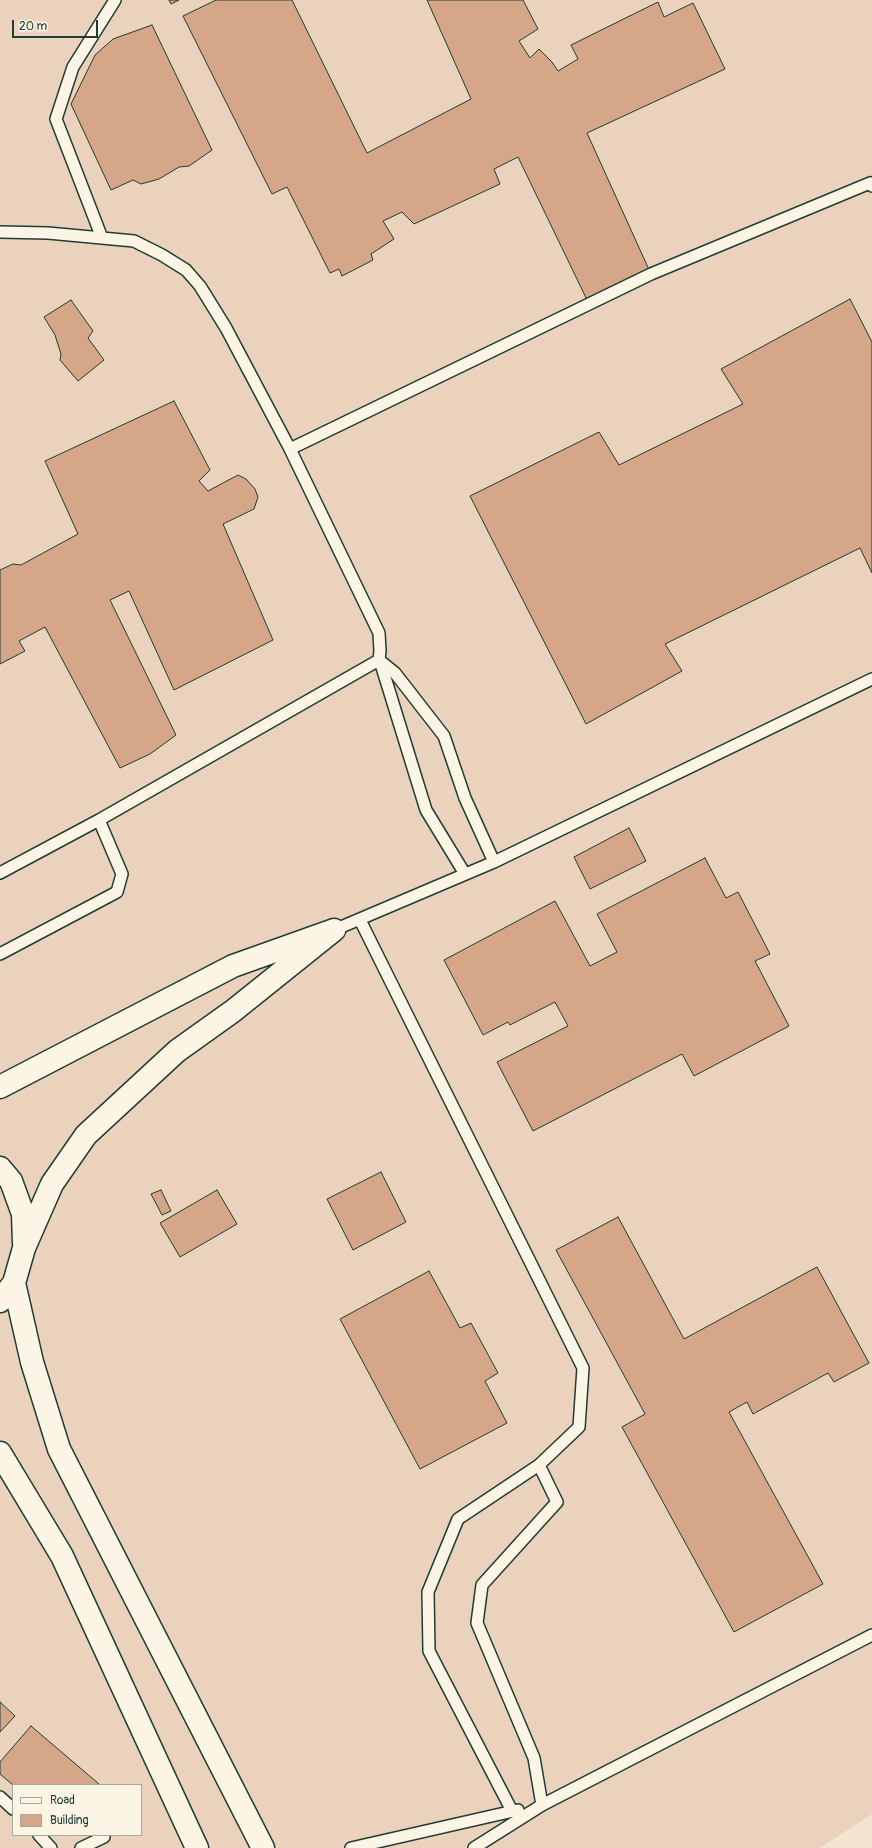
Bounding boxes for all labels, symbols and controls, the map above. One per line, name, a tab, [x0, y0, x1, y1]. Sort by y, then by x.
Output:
scale bar	[14, 12, 100, 38]
text: 20 m	[19, 19, 47, 34]
legend	[12, 1784, 142, 1836]
text: Road	[50, 1793, 75, 1808]
text: Building	[50, 1813, 89, 1828]

